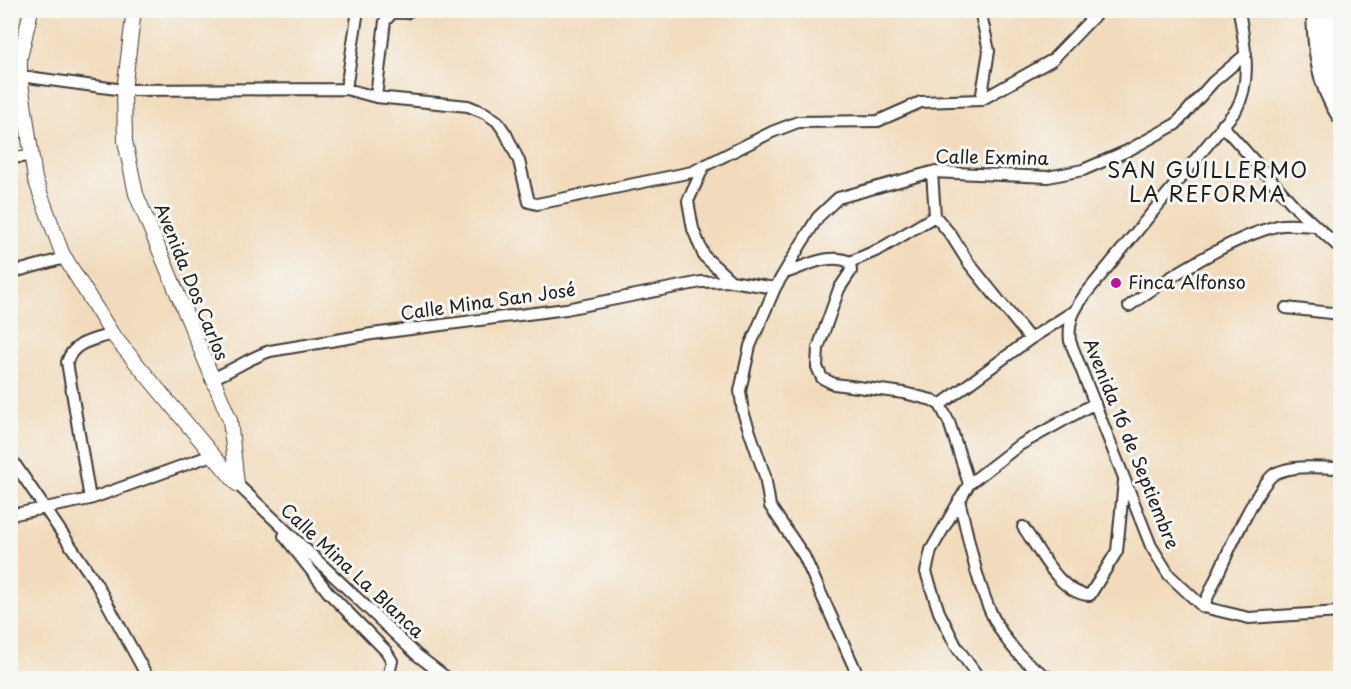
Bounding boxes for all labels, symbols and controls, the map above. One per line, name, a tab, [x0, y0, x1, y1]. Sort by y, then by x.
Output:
street label: Calle Exmina	[935, 142, 1050, 171]
district label: SAN GUILLERMO LA REFORMA	[1107, 153, 1309, 209]
street label: Avenida Dos Carlos	[149, 199, 236, 364]
place label: Finca Alfonso	[1128, 268, 1246, 295]
street label: Calle Mina San José	[399, 275, 577, 326]
marker: Finca Alfonso	[1109, 276, 1123, 290]
street label: Avenida 16 de Septiembre	[1078, 334, 1187, 553]
street label: Calle Mina La Blanca	[275, 496, 431, 644]

